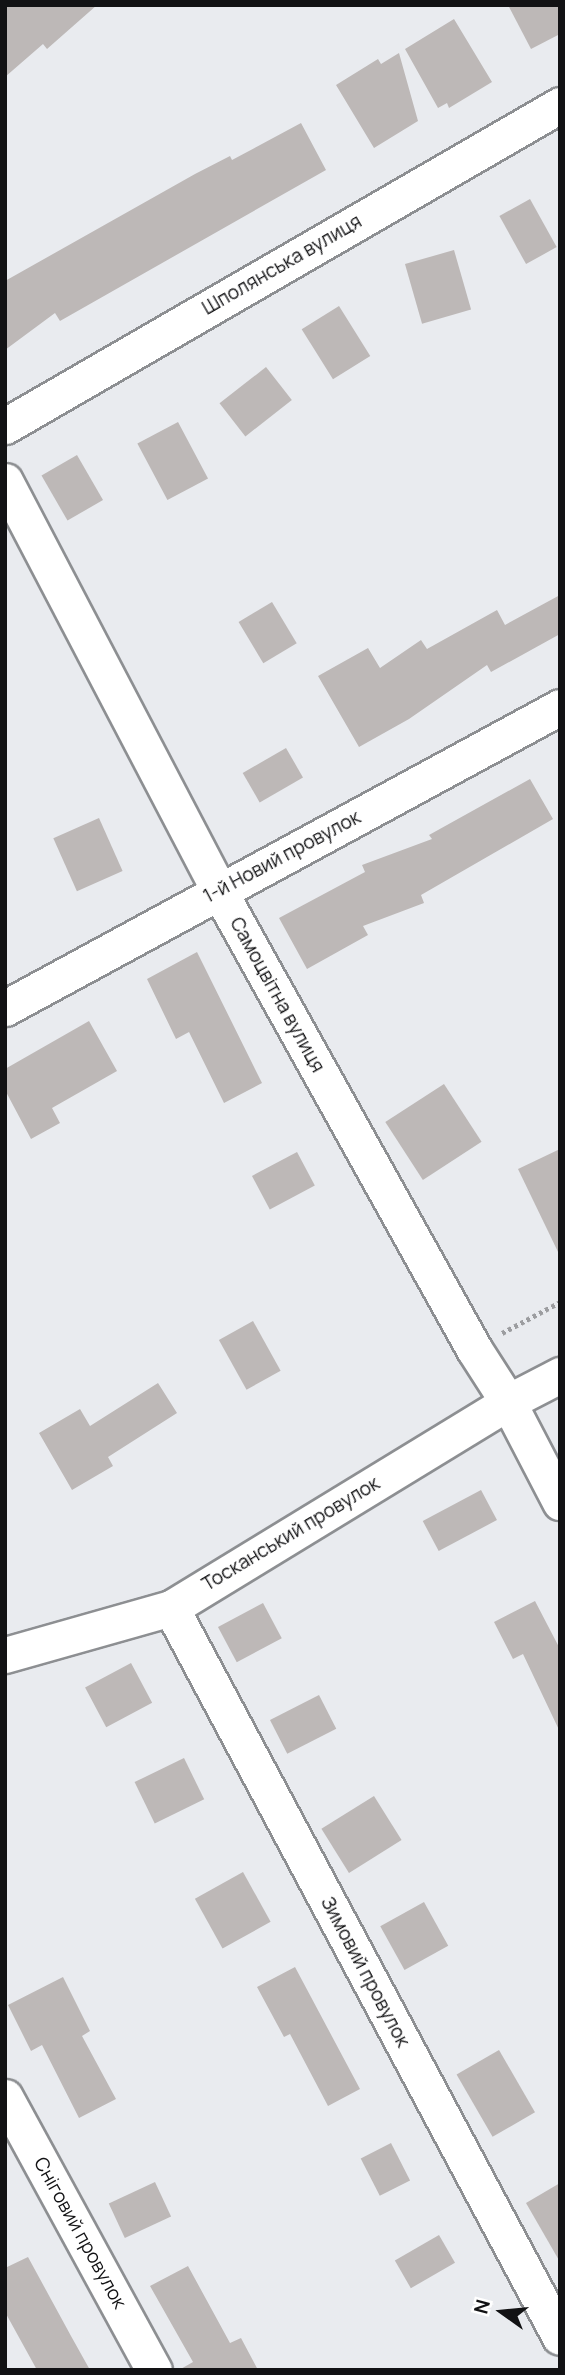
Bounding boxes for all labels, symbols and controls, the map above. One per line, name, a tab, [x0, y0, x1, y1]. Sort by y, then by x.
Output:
street label: Шполянська вулиця	[198, 210, 366, 320]
street label: 1-й Новий провулок	[200, 806, 364, 908]
street label: Самоцвітна вулиця	[225, 913, 329, 1077]
street label: Тосканський провулок	[198, 1472, 384, 1596]
street label: Зимовий провулок	[316, 1893, 414, 2051]
street label: Сніговий провулок	[29, 2153, 131, 2313]
north arrow	[467, 2277, 537, 2347]
text: N	[467, 2297, 496, 2317]

